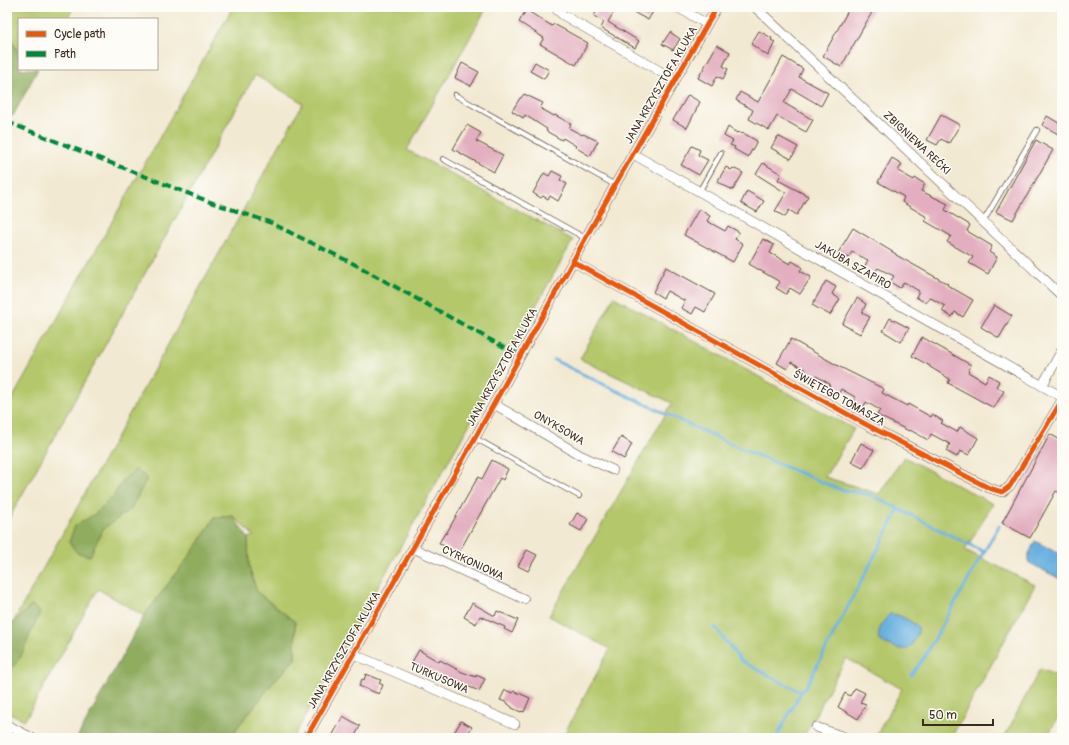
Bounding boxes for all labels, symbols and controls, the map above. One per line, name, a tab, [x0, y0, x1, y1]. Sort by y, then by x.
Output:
legend	[18, 18, 158, 70]
street label: JANA KRZYSZTOFA KLUKA	[622, 24, 700, 146]
text: Cycle path	[54, 27, 106, 42]
text: Path	[54, 47, 76, 62]
street label: ZBIGNIEWA REĆKI	[881, 108, 953, 178]
street label: JAKUBA SZAPIRO	[813, 238, 893, 292]
street label: JANA KRZYSZTOFA KLUKA	[464, 306, 540, 428]
street label: ŚWIĘTEGO TOMASZA	[791, 367, 887, 429]
street label: ONYKSOWA	[531, 408, 587, 448]
street label: CYRKONIOWA	[440, 543, 506, 583]
street label: JANA KRZYSZTOFA KLUKA	[305, 589, 383, 711]
street label: TURKUSOWA	[407, 660, 471, 696]
scale bar	[923, 701, 993, 727]
text: 50 m	[929, 708, 957, 723]

